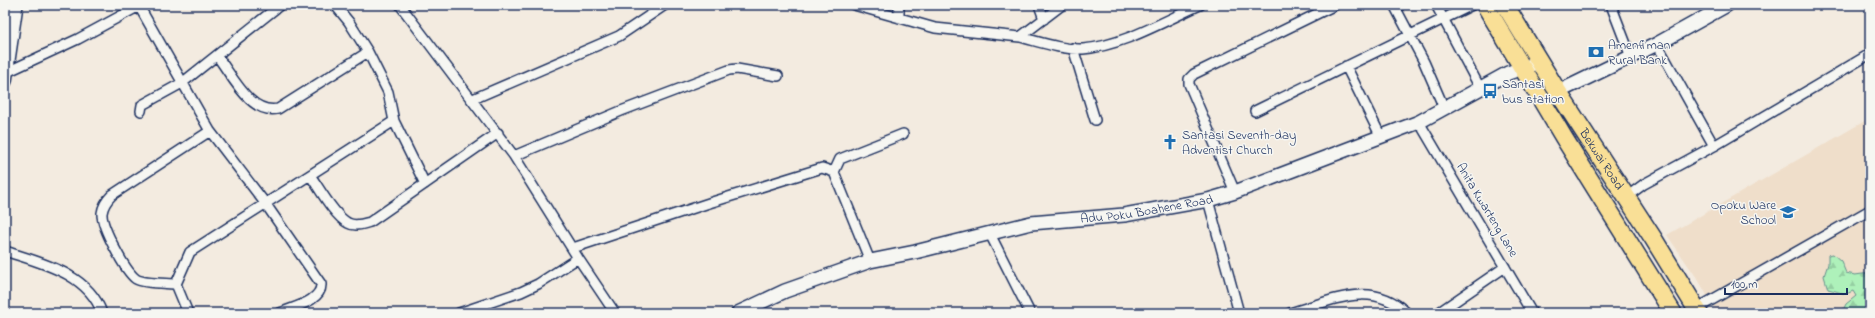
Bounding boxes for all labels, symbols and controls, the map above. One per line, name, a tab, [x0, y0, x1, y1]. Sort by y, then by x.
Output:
place label: Amenfiman Rural Bank	[1608, 36, 1670, 70]
bank icon: Amenfiman Rural Bank	[1587, 43, 1605, 61]
place label: Santasi bus station	[1502, 75, 1564, 109]
bus stop icon: Santasi bus station	[1481, 82, 1499, 100]
street label: Bekwai Road	[1574, 124, 1629, 194]
place label: Santasi Seventh-day Adventist Church	[1182, 126, 1296, 160]
church icon: Santasi Seventh-day Adventist Church	[1161, 133, 1179, 151]
street label: Anita Kwarteng Lane	[1450, 159, 1523, 261]
street label: Adu Poku Boahene Road	[1080, 189, 1216, 228]
place label: Opoku Ware School	[1711, 196, 1776, 230]
school or university icon: Opoku Ware School	[1779, 203, 1797, 221]
scale bar	[1725, 270, 1847, 296]
text: 100 m	[1731, 276, 1758, 294]

